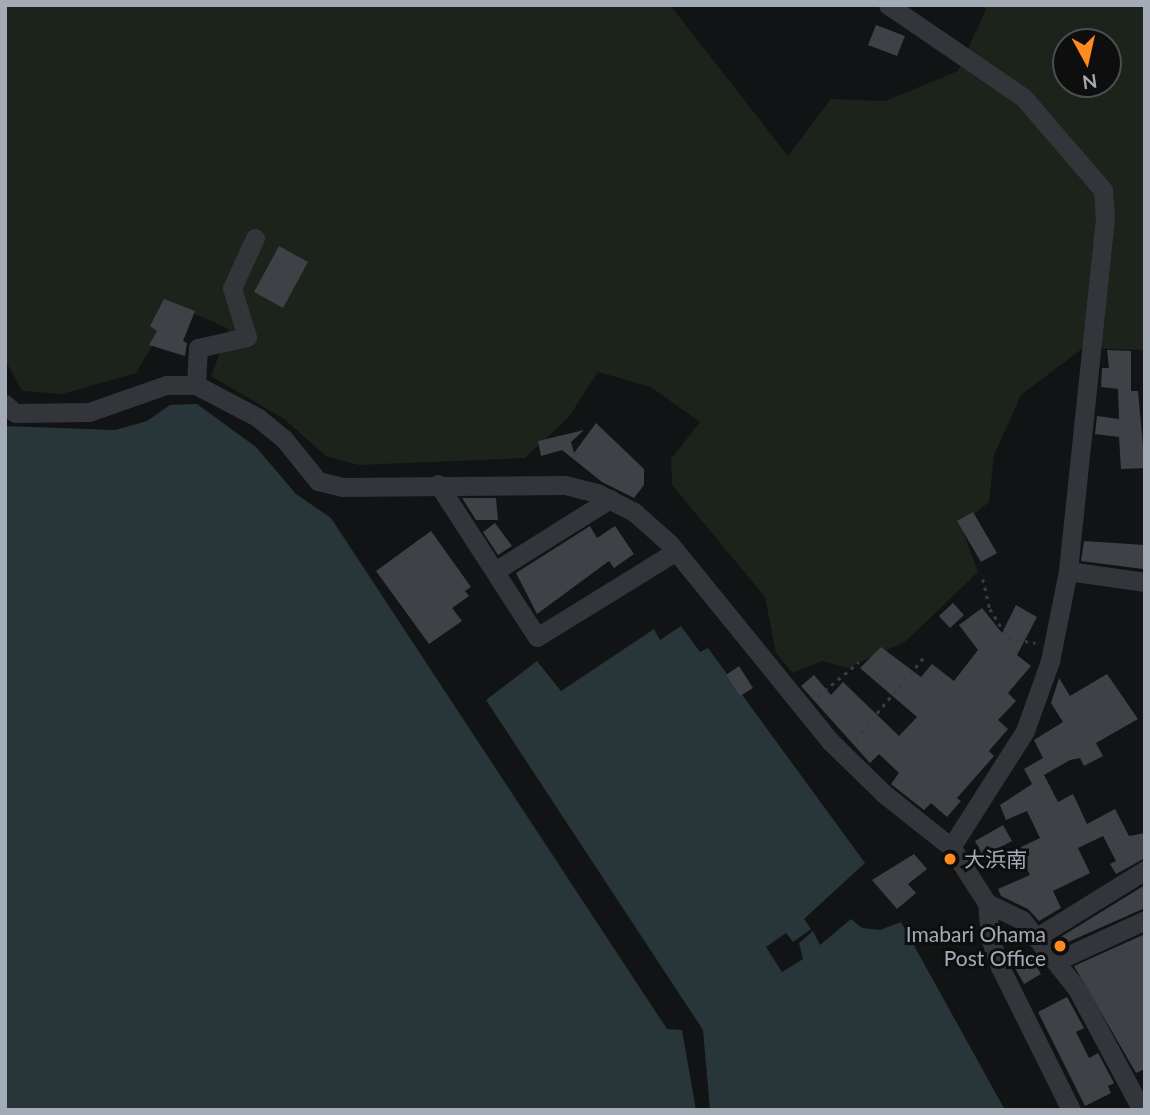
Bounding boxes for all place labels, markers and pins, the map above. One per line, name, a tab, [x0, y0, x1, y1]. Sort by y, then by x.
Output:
place label: 大浜南	[964, 846, 1027, 872]
marker: 大浜南	[942, 851, 958, 867]
place label: Imabari Ohama Post Office	[906, 921, 1046, 971]
marker: Imabari Ohama Post Office	[1052, 938, 1068, 954]

